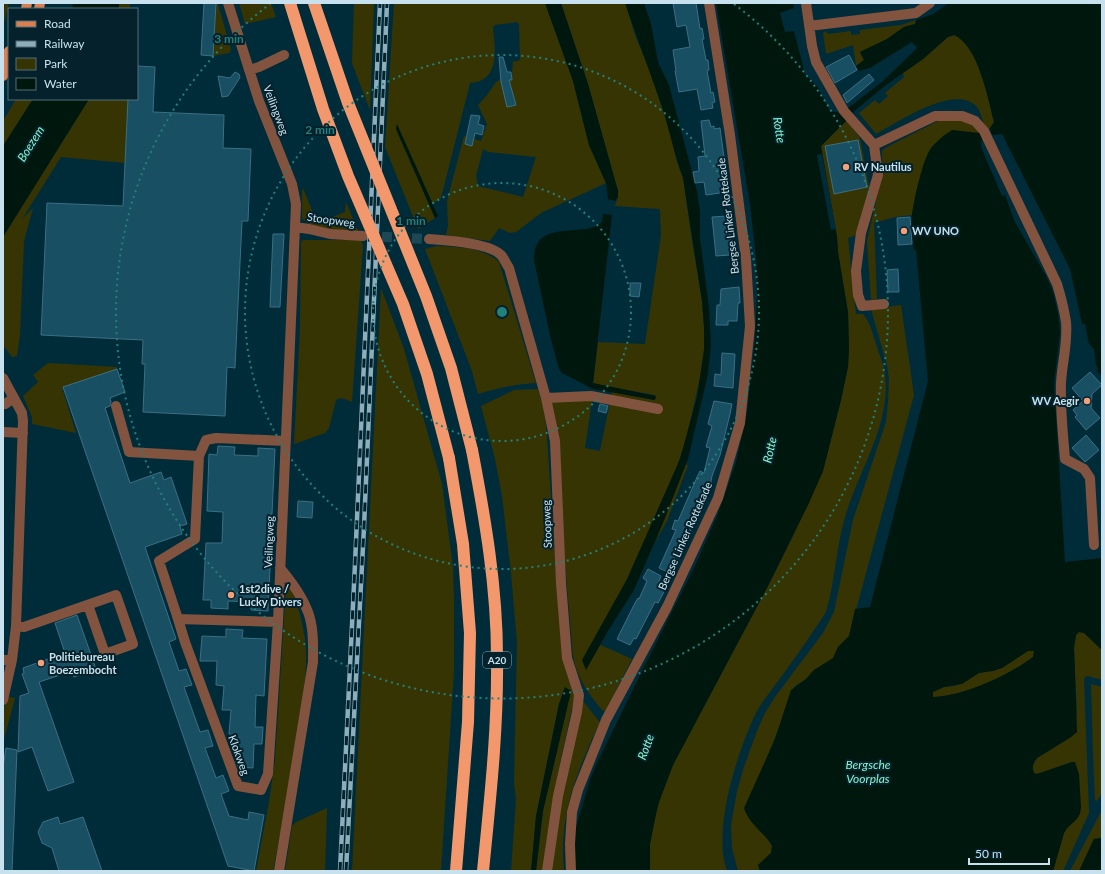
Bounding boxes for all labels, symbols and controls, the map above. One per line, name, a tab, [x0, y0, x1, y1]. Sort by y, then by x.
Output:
legend	[8, 8, 138, 100]
text: Road	[44, 16, 71, 31]
text: 3 min	[214, 31, 244, 46]
text: Railway	[44, 36, 85, 51]
text: Park	[44, 56, 68, 71]
text: Water	[44, 76, 77, 91]
street label: Veilingweg	[261, 83, 292, 137]
water label: Rotte	[770, 116, 789, 144]
text: 2 min	[305, 122, 335, 137]
water label: Boezem	[14, 123, 47, 164]
street label: Bergse Linker Rottekade	[714, 157, 741, 275]
place label: RV Nautilus	[854, 160, 912, 173]
marker: RV Nautilus	[841, 162, 851, 172]
street label: Stoopweg	[306, 210, 356, 229]
text: 1 min	[396, 213, 426, 228]
place label: WV UNO	[912, 224, 959, 237]
marker: WV UNO	[899, 226, 909, 236]
centre of rings	[495, 305, 509, 319]
place label: WV Aegir	[1032, 394, 1080, 407]
marker: WV Aegir	[1082, 396, 1092, 406]
water label: Rotte	[759, 435, 780, 464]
street label: Bergse Linker Rottekade	[655, 480, 714, 592]
street label: Stoopweg	[539, 499, 554, 548]
street label: Veilingweg	[261, 515, 276, 568]
place label: 1st2dive / Lucky Divers	[239, 582, 302, 608]
marker: 1st2dive / Lucky Divers	[226, 590, 236, 600]
place label: Politiebureau Boezembocht	[49, 650, 117, 676]
road number: A20	[483, 652, 511, 668]
marker: Politiebureau Boezembocht	[36, 658, 46, 668]
water label: Rotte	[634, 732, 657, 762]
street label: Klokweg	[226, 733, 253, 777]
water label: Bergsche Voorplas	[845, 757, 891, 786]
scale bar	[969, 840, 1049, 866]
text: 50 m	[975, 846, 1002, 861]

